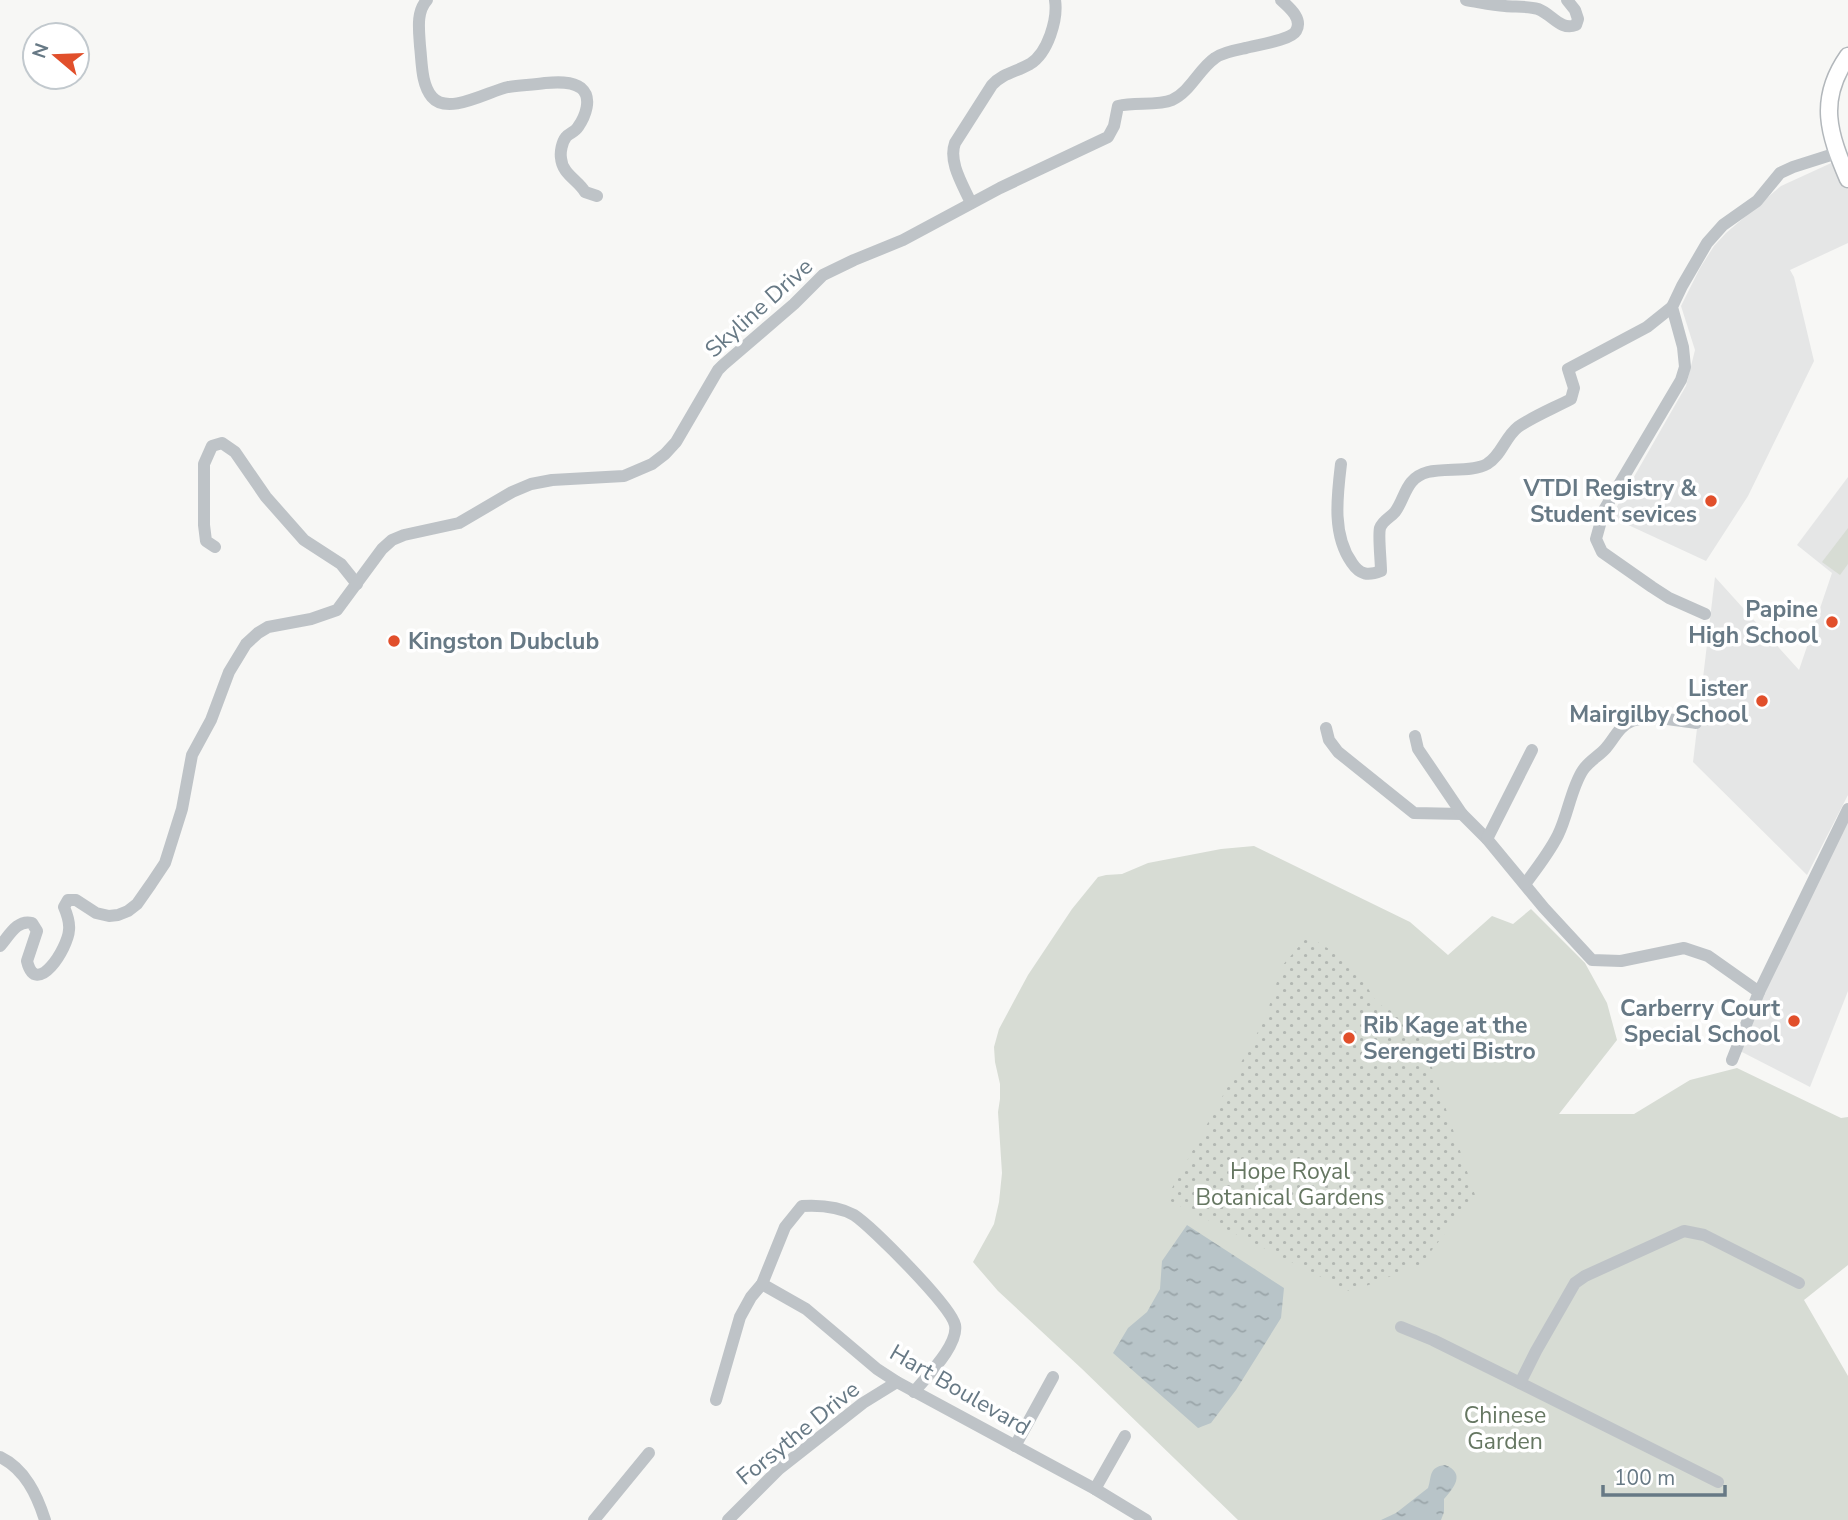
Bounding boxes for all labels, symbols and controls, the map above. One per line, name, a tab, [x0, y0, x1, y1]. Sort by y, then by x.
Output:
north arrow	[21, 21, 91, 91]
text: N	[26, 40, 55, 62]
street label: Skyline Drive	[698, 251, 820, 365]
place label: VTDI Registry & Student sevices	[1522, 473, 1697, 530]
marker: VTDI Registry & Student sevices	[1703, 493, 1719, 509]
place label: Papine High School	[1688, 594, 1819, 651]
marker: Papine High School	[1824, 614, 1840, 630]
place label: Kingston Dubclub	[408, 626, 599, 657]
marker: Kingston Dubclub	[386, 633, 402, 649]
place label: Lister Mairgilby School	[1569, 673, 1749, 730]
marker: Lister Mairgilby School	[1754, 693, 1770, 709]
place label: Carberry Court Special School	[1620, 993, 1781, 1050]
place label: Rib Kage at the Serengeti Bistro	[1363, 1010, 1536, 1067]
marker: Carberry Court Special School	[1786, 1013, 1802, 1029]
marker: Rib Kage at the Serengeti Bistro	[1341, 1030, 1357, 1046]
park label: Hope Royal Botanical Gardens	[1195, 1156, 1385, 1213]
street label: Hart Boulevard	[884, 1337, 1036, 1443]
street label: Forsythe Drive	[730, 1374, 866, 1492]
park label: Chinese Garden	[1464, 1400, 1546, 1457]
scale bar	[1603, 1454, 1726, 1498]
text: 100 m	[1614, 1464, 1675, 1492]

